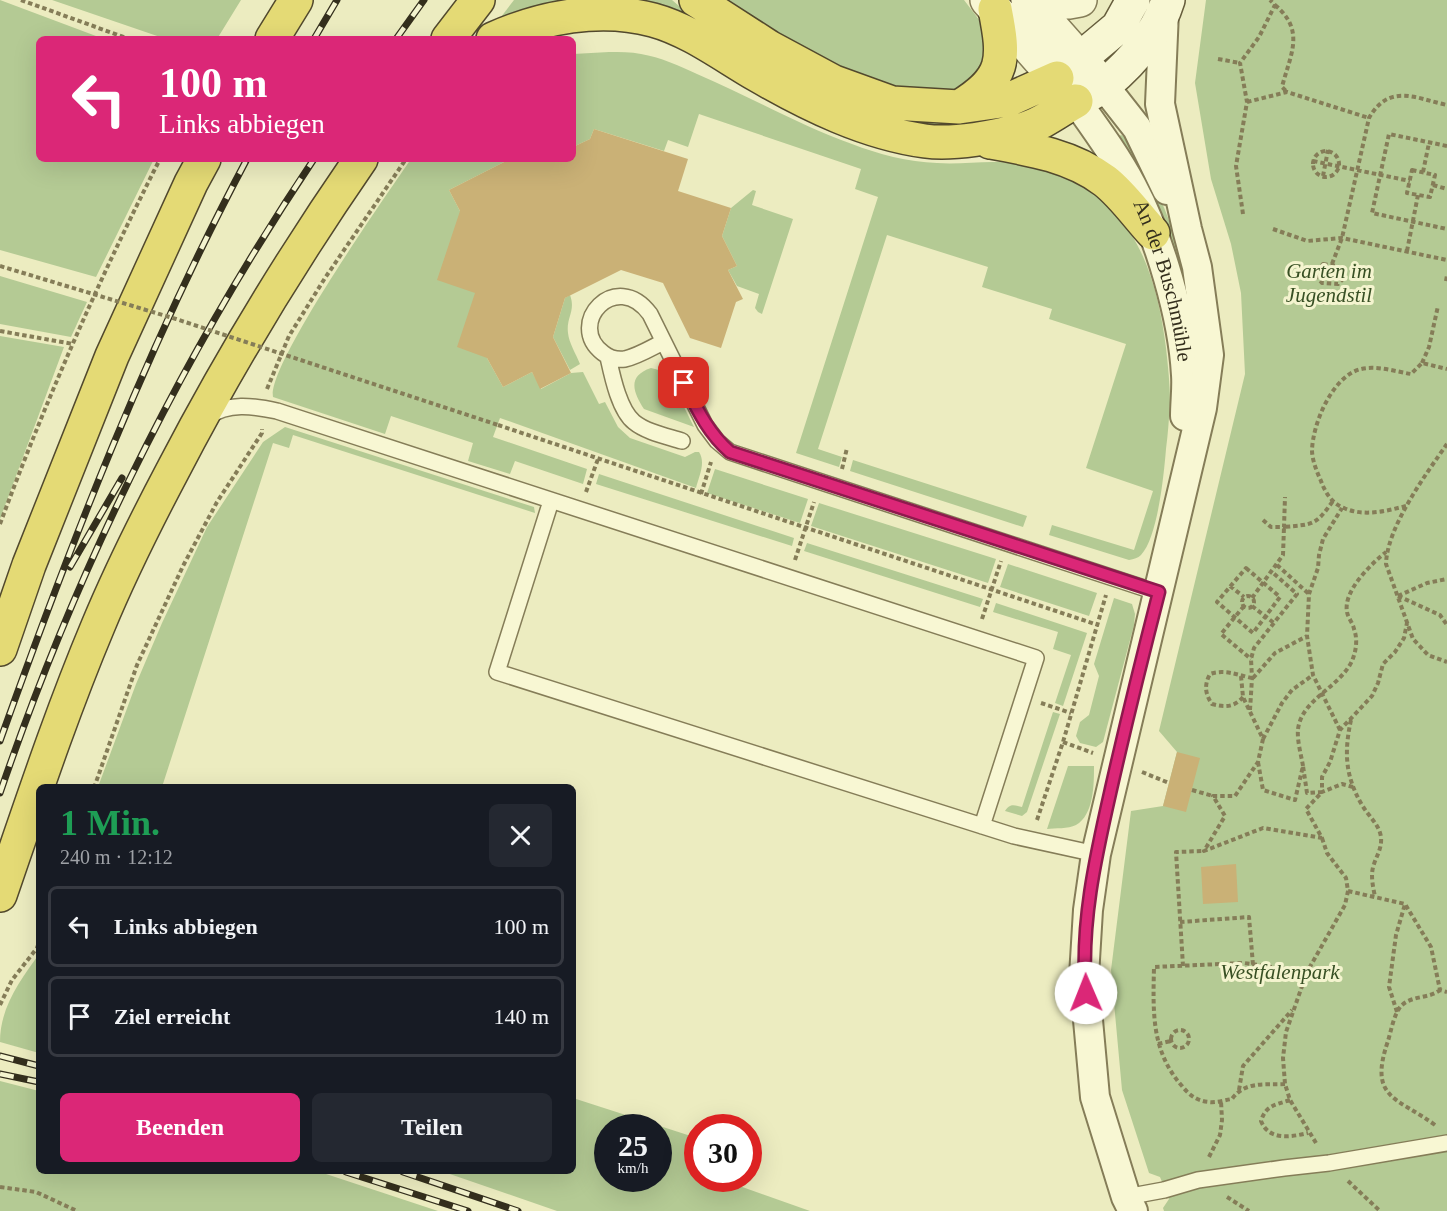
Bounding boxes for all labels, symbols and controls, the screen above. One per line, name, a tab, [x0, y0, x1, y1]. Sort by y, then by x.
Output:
icon: left	[60, 60, 138, 138]
text: 100 m	[159, 60, 268, 106]
text: Links abbiegen	[159, 109, 325, 139]
street label: An der Buschmühle	[1128, 195, 1197, 363]
park label: Garten im Jugendstil	[1286, 259, 1372, 307]
pin	[658, 357, 709, 408]
icon: arrive	[667, 366, 700, 399]
text: 1 Min.	[60, 803, 160, 843]
button: close	[489, 804, 552, 867]
text: 240 m · 12:12	[60, 846, 173, 868]
icon: left	[63, 910, 96, 943]
text: Links abbiegen	[114, 914, 258, 939]
text: 100 m	[493, 914, 549, 939]
park label: Westfalenpark	[1220, 960, 1340, 984]
position arrow	[1054, 961, 1118, 1025]
icon: arrive	[63, 1000, 96, 1033]
text: Ziel erreicht	[114, 1004, 230, 1029]
text: 140 m	[493, 1004, 549, 1029]
button: Beenden	[60, 1093, 300, 1162]
button: Teilen	[312, 1093, 552, 1162]
speed limit sign: 30	[684, 1114, 762, 1192]
text: 25	[618, 1129, 648, 1162]
text: km/h	[618, 1160, 648, 1176]

